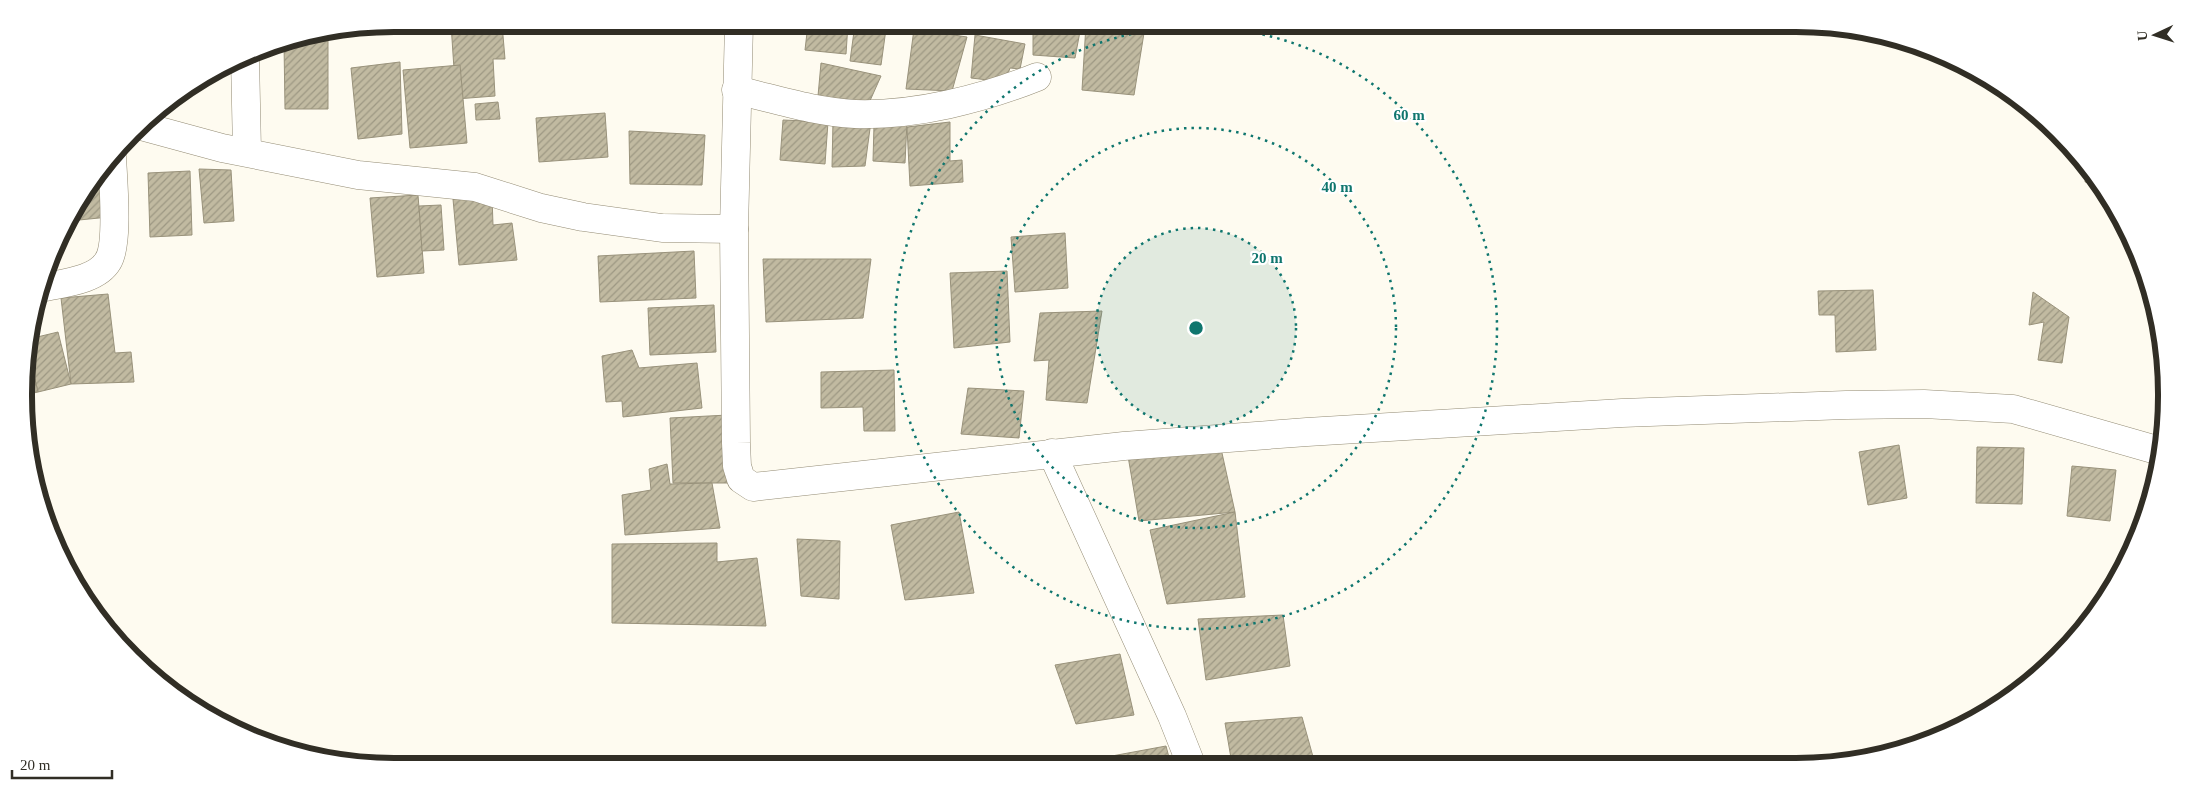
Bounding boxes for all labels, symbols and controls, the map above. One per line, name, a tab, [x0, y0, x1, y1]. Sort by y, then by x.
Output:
north arrow	[2130, 10, 2180, 60]
text: U	[2135, 30, 2150, 41]
text: 60 m	[1393, 107, 1425, 123]
text: 40 m	[1321, 179, 1353, 195]
text: 20 m	[1251, 250, 1283, 266]
centre of rings	[1187, 319, 1205, 337]
scale bar	[12, 748, 112, 780]
text: 20 m	[20, 757, 51, 773]

